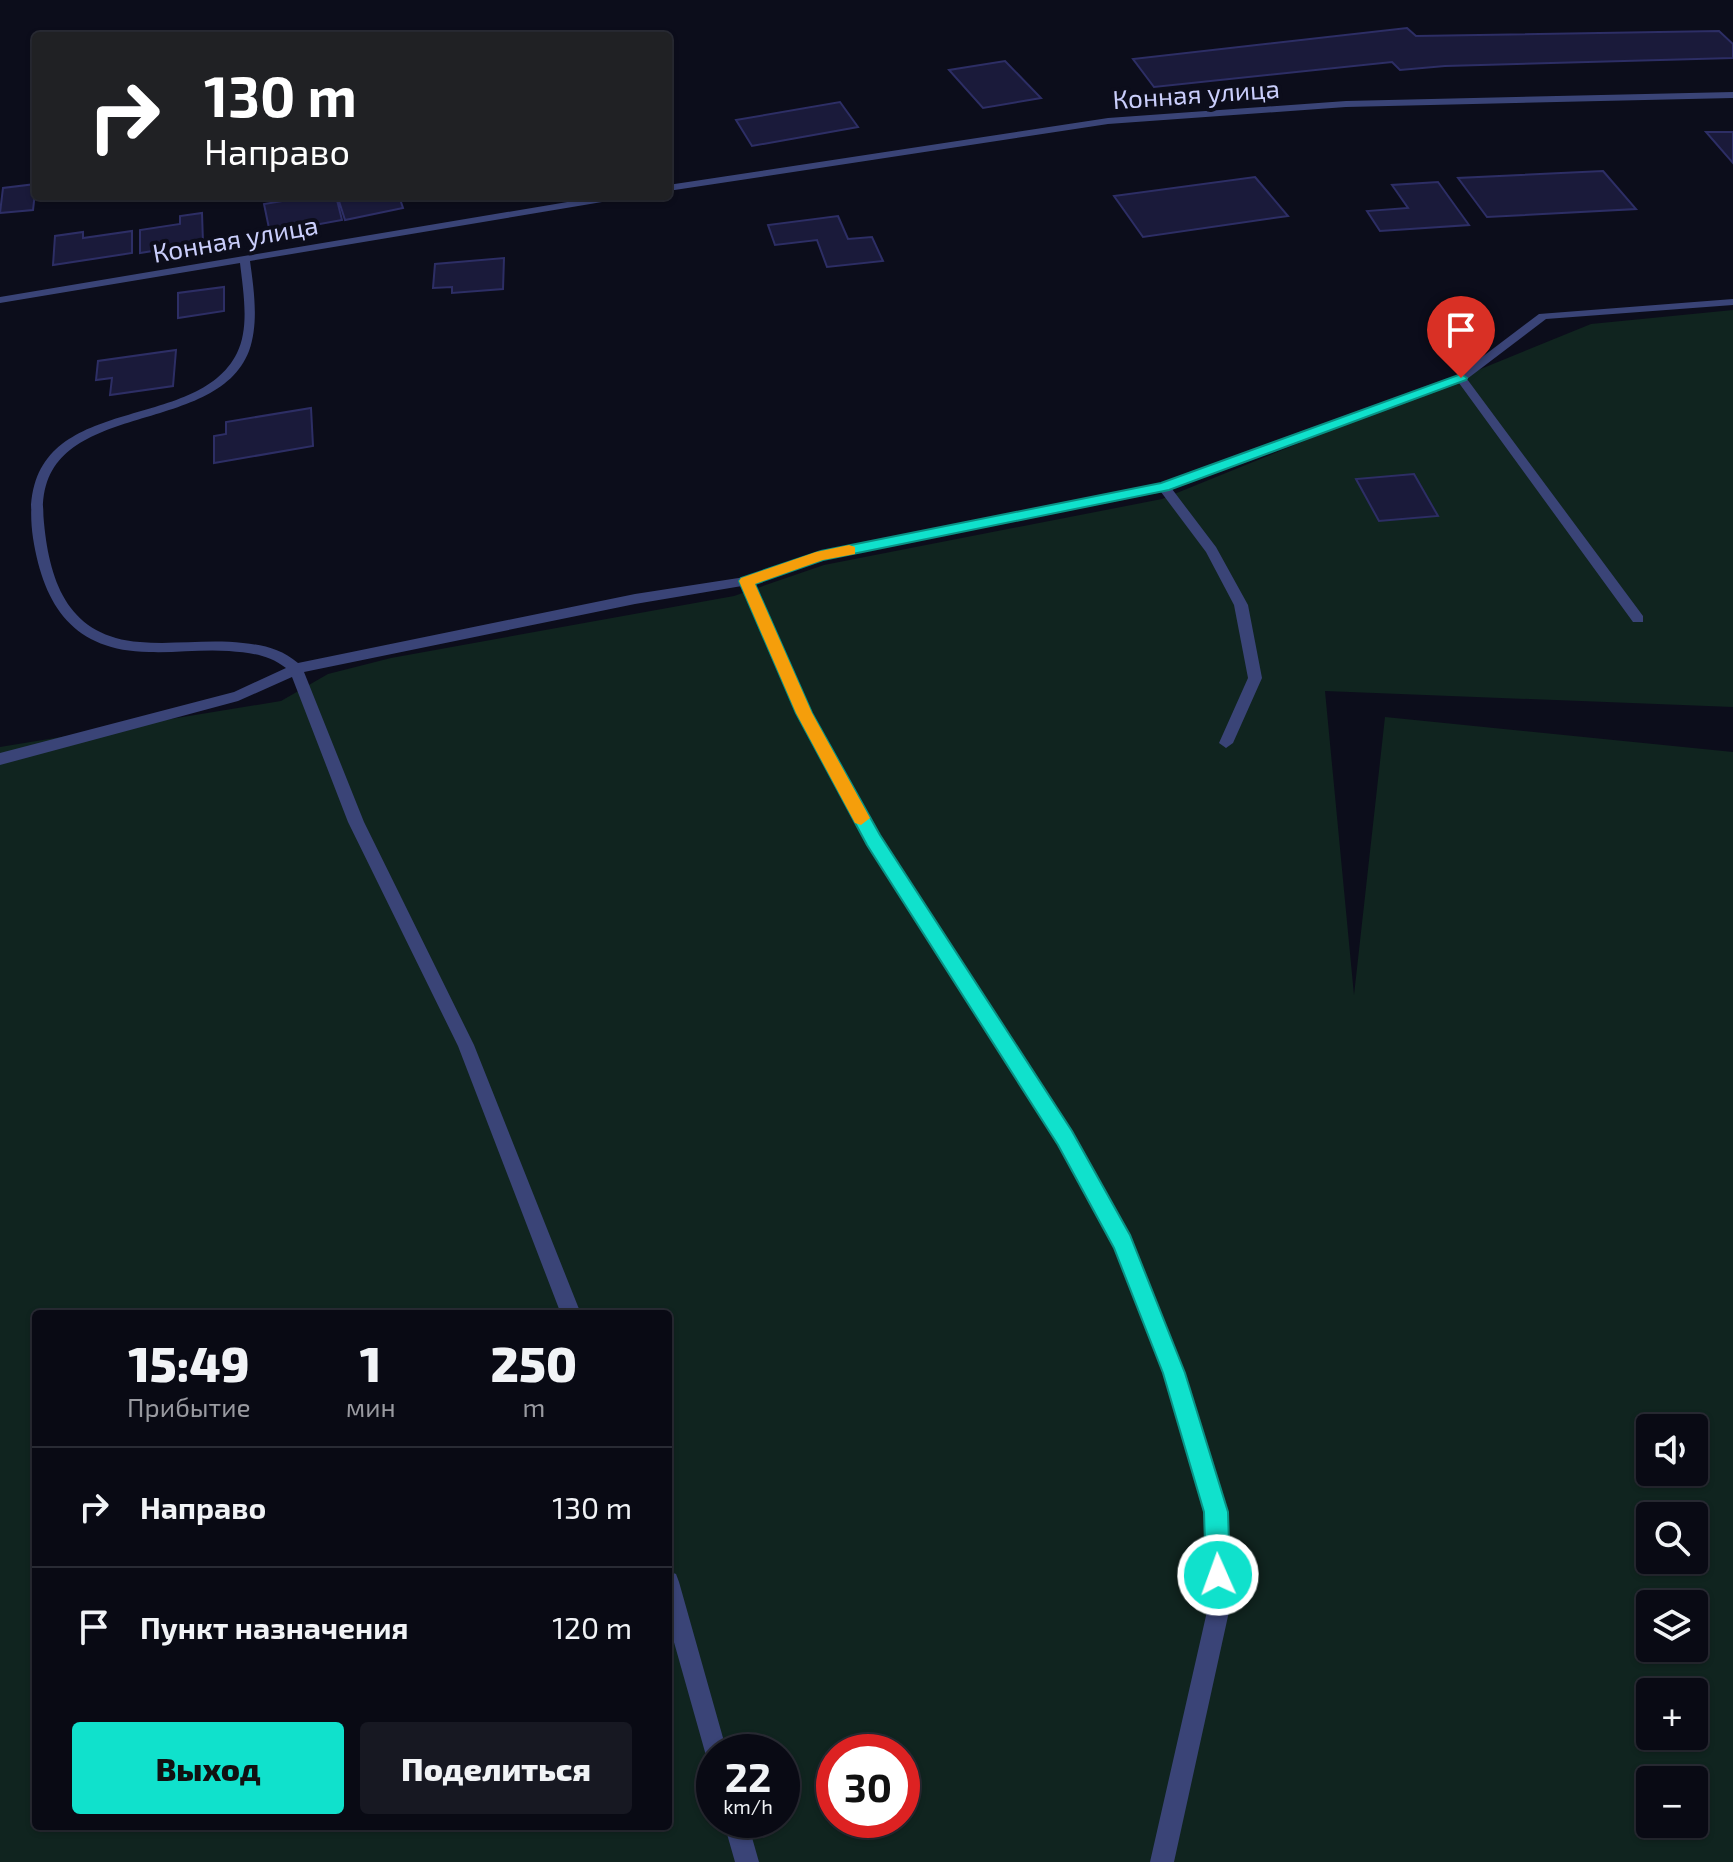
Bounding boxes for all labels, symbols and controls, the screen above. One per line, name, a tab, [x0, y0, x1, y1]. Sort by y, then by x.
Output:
text: 130 m	[204, 61, 357, 128]
icon: right	[72, 64, 176, 168]
street label: Конная улица	[1111, 72, 1281, 115]
text: Направо	[204, 129, 350, 172]
street label: Конная улица	[150, 208, 320, 269]
pin	[1427, 296, 1495, 378]
icon: arrive	[1439, 308, 1483, 352]
text: 15:49	[128, 1334, 250, 1392]
text: 1	[360, 1334, 381, 1392]
text: 250	[491, 1334, 577, 1392]
text: Прибытие	[127, 1391, 251, 1422]
text: мин	[346, 1391, 396, 1422]
text: m	[522, 1391, 545, 1422]
map controls	[1636, 1414, 1708, 1838]
button: sound	[1636, 1414, 1708, 1486]
icon: right	[72, 1485, 116, 1529]
text: Направо	[140, 1489, 266, 1525]
text: 130 m	[552, 1489, 632, 1525]
button: search	[1636, 1502, 1708, 1574]
position arrow	[1176, 1533, 1260, 1617]
button: layers	[1636, 1590, 1708, 1662]
icon: arrive	[72, 1605, 116, 1649]
text: Пункт назначения	[140, 1609, 408, 1645]
text: 120 m	[552, 1609, 632, 1645]
button: +	[1636, 1678, 1708, 1750]
button: Выход	[72, 1722, 344, 1814]
button: Поделиться	[360, 1722, 632, 1814]
speed limit sign: 30	[816, 1734, 920, 1838]
text: 22	[725, 1752, 771, 1800]
button: −	[1636, 1766, 1708, 1838]
text: km/h	[723, 1794, 773, 1818]

